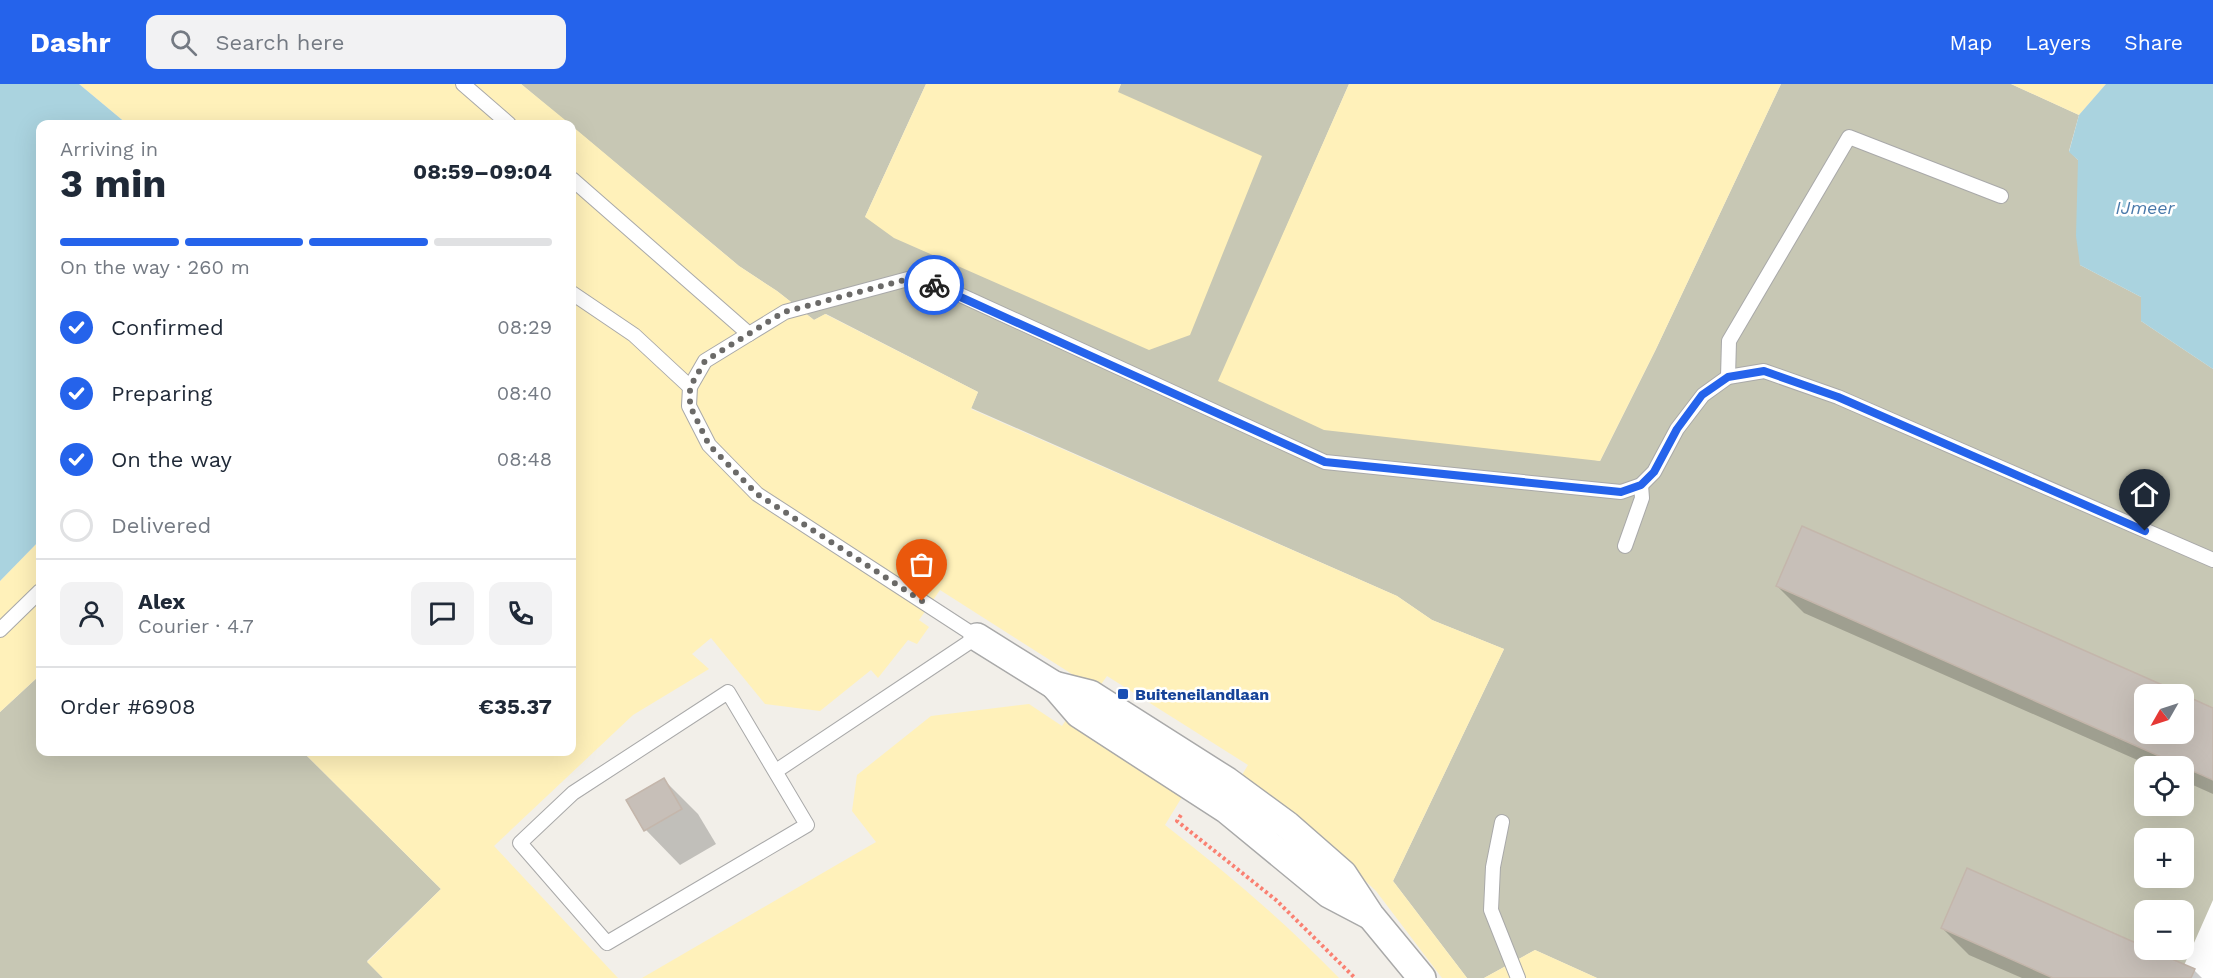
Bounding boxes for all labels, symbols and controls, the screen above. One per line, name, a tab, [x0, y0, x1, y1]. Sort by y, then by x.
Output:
search box	[146, 15, 566, 69]
text: Dashr	[30, 26, 110, 59]
icon: search	[167, 26, 200, 59]
text: Search here	[215, 30, 344, 55]
text: Map	[1949, 30, 1992, 55]
text: Layers	[2025, 30, 2091, 55]
text: Share	[2124, 30, 2183, 55]
text: Arriving in	[60, 137, 158, 161]
text: 08:59–09:04	[413, 159, 552, 184]
text: 3 min	[60, 161, 167, 206]
water label: IJmeer	[2115, 197, 2176, 218]
text: On the way · 260 m	[60, 255, 250, 279]
courier	[904, 255, 964, 315]
icon: bike	[918, 269, 951, 302]
icon: check	[60, 311, 93, 344]
text: Confirmed	[111, 315, 224, 340]
text: 08:29	[497, 315, 552, 339]
icon: check	[60, 377, 93, 410]
text: Preparing	[111, 381, 212, 406]
text: 08:40	[497, 381, 552, 405]
icon: check	[60, 443, 93, 476]
text: On the way	[111, 447, 232, 472]
text: 08:48	[497, 447, 552, 471]
pin	[2119, 469, 2170, 531]
icon: home	[2128, 478, 2161, 511]
text: Delivered	[111, 513, 211, 538]
pin	[896, 539, 947, 601]
icon: bag	[905, 548, 938, 581]
button: person	[60, 582, 123, 645]
button: chat	[411, 582, 474, 645]
button: phone	[489, 582, 552, 645]
text: Alex	[138, 589, 185, 614]
text: Courier · 4.7	[138, 614, 254, 638]
north arrow	[2134, 684, 2194, 744]
map controls	[2134, 684, 2194, 960]
place label: Buiteneilandlaan	[1135, 685, 1269, 704]
marker: Buiteneilandlaan	[1116, 687, 1130, 701]
text: Order #6908	[60, 694, 196, 719]
text: €35.37	[478, 694, 552, 719]
button: locate	[2134, 756, 2194, 816]
button: +	[2134, 828, 2194, 888]
button: −	[2134, 900, 2194, 960]

